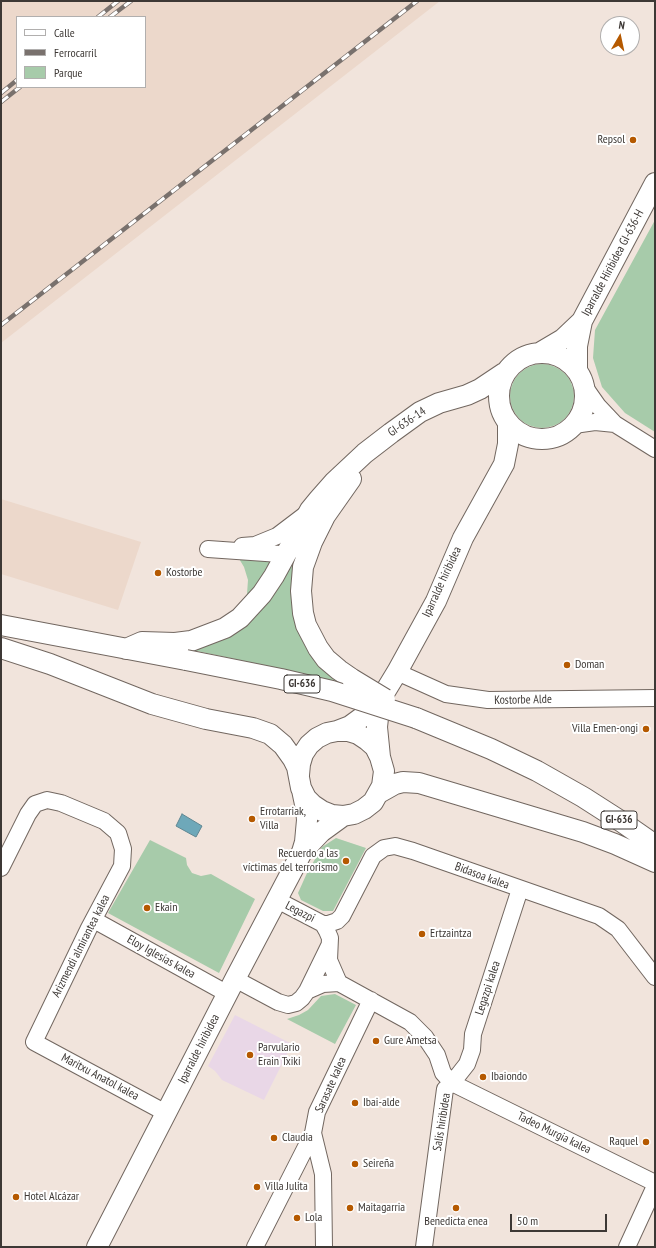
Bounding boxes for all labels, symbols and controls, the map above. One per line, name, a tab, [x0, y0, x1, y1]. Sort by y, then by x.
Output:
legend	[16, 16, 146, 88]
north arrow	[600, 16, 640, 56]
text: N	[618, 18, 626, 33]
text: Calle	[54, 25, 75, 40]
text: Ferrocarril	[54, 45, 97, 60]
text: Parque	[54, 65, 83, 80]
place label: Repsol	[597, 133, 625, 147]
marker: Repsol	[628, 135, 638, 145]
street label: Iparralde Hiribidea GI-636-H	[579, 207, 647, 319]
street label: GI-636-14	[385, 404, 429, 440]
street label: Iparralde hiribidea	[419, 544, 465, 620]
place label: Kostorbe	[166, 566, 203, 580]
marker: Kostorbe	[153, 568, 163, 578]
place label: Doman	[575, 658, 604, 672]
marker: Doman	[562, 660, 572, 670]
road number: GI-636	[284, 675, 320, 693]
street label: Kostorbe Alde	[494, 692, 552, 708]
place label: Villa Emen-ongi	[572, 722, 638, 736]
marker: Villa Emen-ongi	[641, 724, 651, 734]
place label: Errotarriak, Villa	[260, 805, 306, 833]
road number: GI-636	[601, 811, 637, 829]
marker: Errotarriak, Villa	[247, 814, 257, 824]
place label: Recuerdo a las víctimas del terrorismo	[243, 847, 338, 875]
marker: Recuerdo a las víctimas del terrorismo	[341, 856, 351, 866]
street label: Bidasoa kalea	[453, 860, 511, 892]
street label: Arizmendi almirantea kalea	[49, 892, 113, 1000]
street label: Legazpi	[283, 898, 317, 926]
place label: Ekain	[155, 901, 177, 915]
marker: Ekain	[142, 903, 152, 913]
place label: Ertzaintza	[430, 927, 471, 941]
marker: Ertzaintza	[417, 929, 427, 939]
street label: Eloy Iglesias kalea	[124, 932, 198, 982]
street label: Legazpi kalea	[473, 959, 503, 1017]
street label: Iparralde hiribidea	[175, 1012, 223, 1086]
place label: Gure Ametsa	[384, 1034, 436, 1048]
marker: Gure Ametsa	[371, 1036, 381, 1046]
place label: Parvulario Erain Txiki	[258, 1041, 301, 1069]
marker: Parvulario Erain Txiki	[245, 1050, 255, 1060]
street label: Maritxu Anatol kalea	[59, 1051, 141, 1103]
street label: Sarasate kalea	[312, 1055, 350, 1115]
place label: Ibaiondo	[491, 1070, 527, 1084]
marker: Ibaiondo	[478, 1072, 488, 1082]
street label: Salis hiribidea	[430, 1092, 454, 1152]
place label: Ibai-alde	[363, 1096, 400, 1110]
marker: Ibai-alde	[350, 1098, 360, 1108]
street label: Tadeo Murgia kalea	[515, 1109, 593, 1157]
place label: Claudia	[282, 1131, 313, 1145]
marker: Claudia	[269, 1133, 279, 1143]
place label: Raquel	[609, 1135, 638, 1149]
marker: Raquel	[641, 1137, 651, 1147]
place label: Seireña	[363, 1157, 394, 1171]
marker: Seireña	[350, 1159, 360, 1169]
place label: Villa Julita	[265, 1180, 308, 1194]
marker: Villa Julita	[252, 1182, 262, 1192]
place label: Hotel Alcázar	[24, 1190, 79, 1204]
marker: Hotel Alcázar	[11, 1192, 21, 1202]
place label: Maitagarria	[358, 1201, 405, 1215]
marker: Maitagarria	[345, 1203, 355, 1213]
marker: Benedicta enea	[451, 1203, 461, 1213]
scale bar	[512, 1206, 609, 1232]
place label: Lola	[305, 1211, 322, 1225]
marker: Lola	[292, 1213, 302, 1223]
text: 50 m	[517, 1213, 538, 1228]
place label: Benedicta enea	[424, 1215, 488, 1229]

